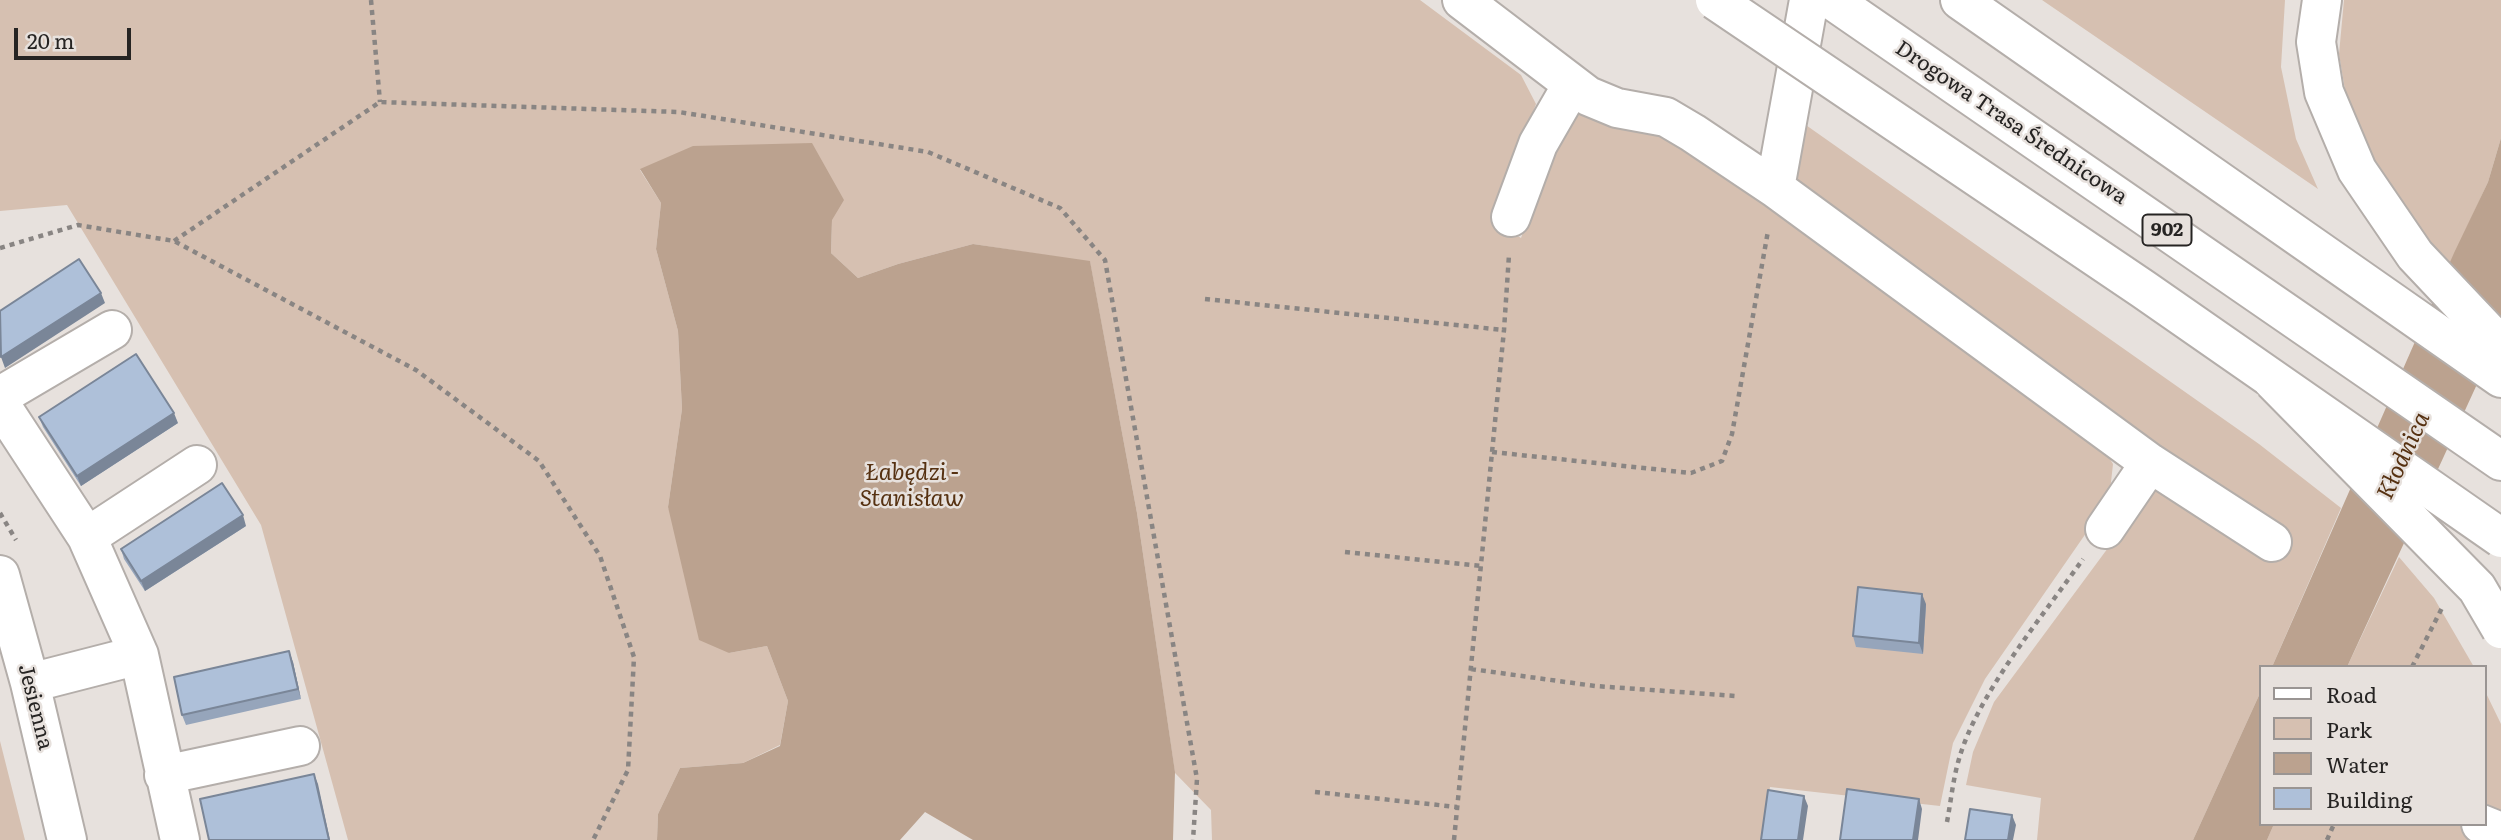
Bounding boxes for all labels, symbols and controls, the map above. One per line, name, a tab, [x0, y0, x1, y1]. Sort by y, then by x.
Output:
scale bar	[18, 14, 135, 58]
text: 20 m	[27, 24, 74, 55]
street label: Drogowa Trasa Średnicowa	[1890, 36, 2132, 210]
road number: 902	[2142, 214, 2192, 246]
water label: Kłodnica	[2372, 408, 2436, 504]
water label: Łabędzi - Stanisław	[860, 459, 964, 513]
street label: Jesienna	[12, 661, 58, 753]
legend	[2260, 665, 2487, 826]
text: Road	[2326, 678, 2377, 709]
text: Park	[2326, 713, 2372, 744]
text: Water	[2326, 748, 2388, 779]
text: Building	[2326, 783, 2412, 814]

